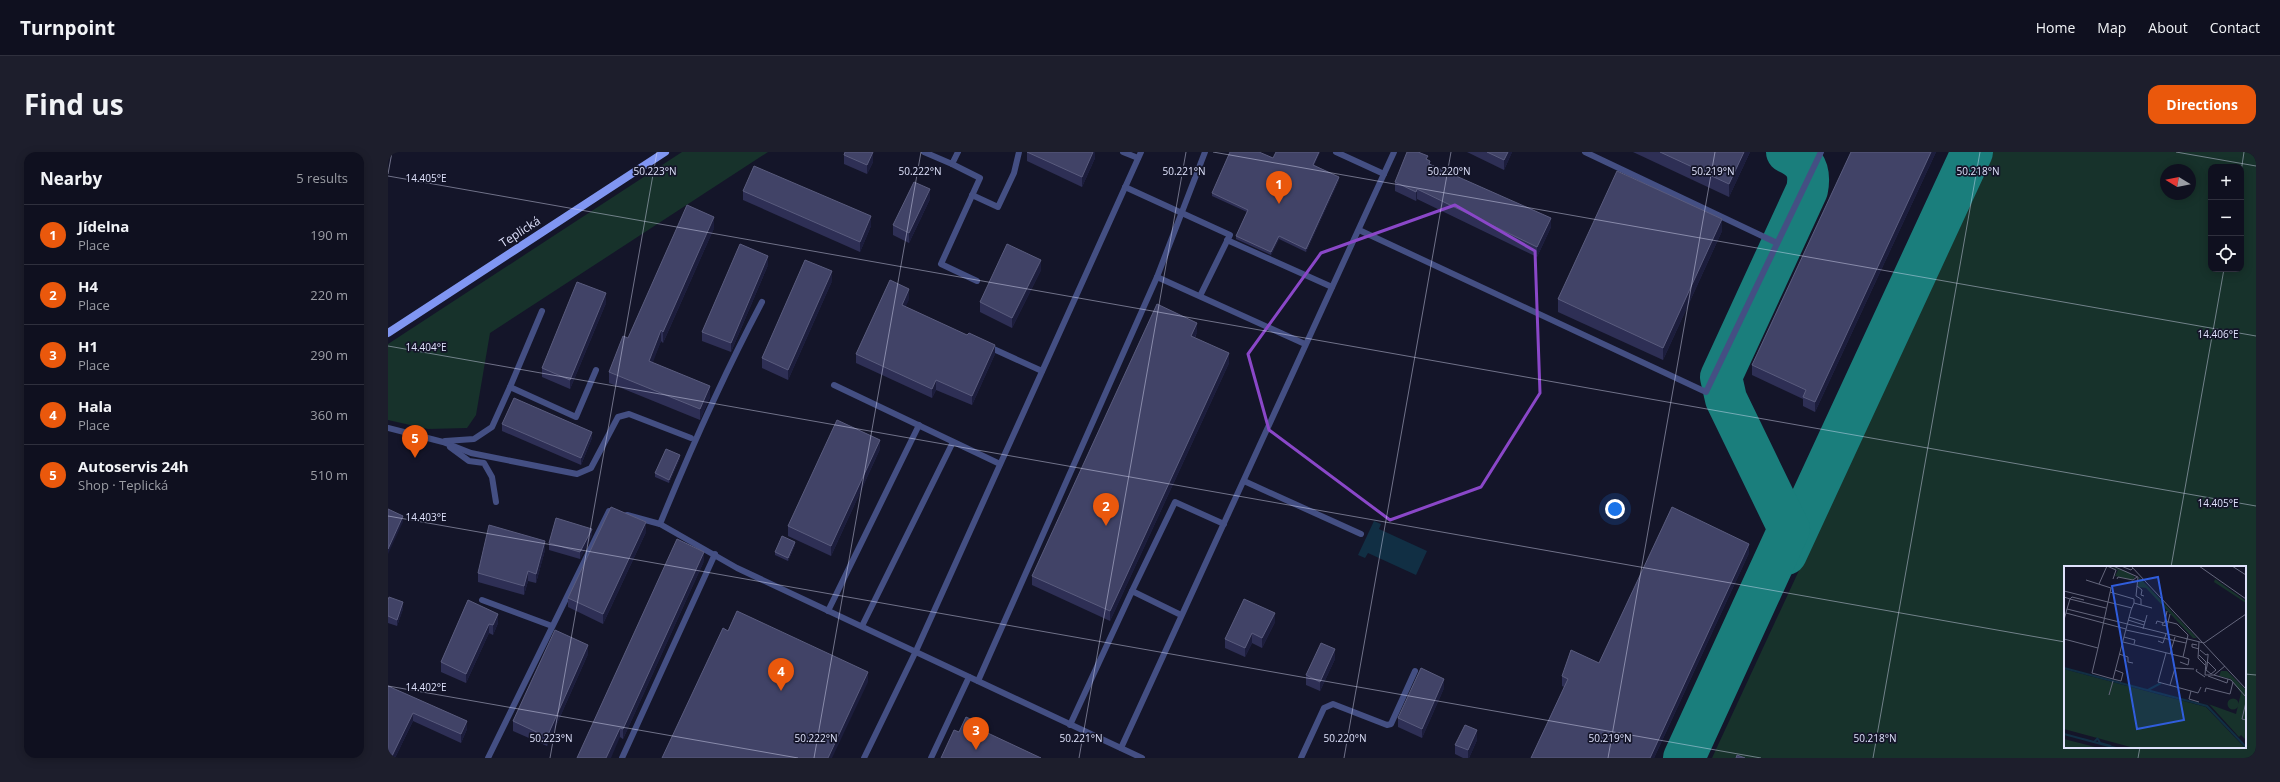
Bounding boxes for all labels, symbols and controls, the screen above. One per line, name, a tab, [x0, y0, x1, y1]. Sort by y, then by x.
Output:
text: Turnpoint	[20, 15, 115, 41]
text: Home	[2036, 18, 2075, 37]
text: Map	[2097, 18, 2126, 37]
text: About	[2148, 18, 2188, 37]
text: Contact	[2210, 18, 2260, 37]
text: Find us	[24, 85, 124, 123]
button: Directions	[2148, 85, 2256, 124]
text: 50.223°N	[633, 164, 677, 178]
text: 50.222°N	[898, 164, 942, 178]
text: 50.221°N	[1162, 164, 1206, 178]
text: 50.220°N	[1427, 164, 1471, 178]
text: 50.219°N	[1691, 164, 1735, 178]
text: 50.218°N	[1956, 164, 2000, 178]
north arrow	[2160, 164, 2196, 200]
map controls	[2208, 164, 2244, 272]
button: +	[2208, 164, 2244, 200]
text: Nearby	[40, 167, 102, 190]
text: 5 results	[296, 169, 348, 187]
text: 14.405°E	[405, 171, 447, 185]
pin: 1	[1266, 171, 1292, 204]
button: −	[2208, 200, 2244, 236]
street label: Teplická	[496, 212, 543, 251]
text: Jídelna	[78, 216, 129, 236]
text: 1	[49, 226, 57, 244]
text: 190 m	[310, 226, 348, 244]
text: Place	[78, 236, 110, 254]
button: locate	[2208, 236, 2244, 272]
text: H4	[78, 276, 98, 296]
text: 2	[49, 286, 57, 304]
text: 220 m	[310, 286, 348, 304]
text: Place	[78, 296, 110, 314]
text: 14.406°E	[2197, 327, 2239, 341]
text: H1	[78, 336, 98, 356]
text: 14.404°E	[405, 340, 447, 354]
text: 3	[49, 346, 57, 364]
text: 290 m	[310, 346, 348, 364]
text: Place	[78, 356, 110, 374]
text: Hala	[78, 396, 112, 416]
text: 4	[49, 406, 57, 424]
text: 360 m	[310, 406, 348, 424]
text: Place	[78, 416, 110, 434]
pin: 5	[402, 425, 428, 458]
text: Autoservis 24h	[78, 456, 189, 476]
text: 5	[49, 466, 57, 484]
text: 510 m	[310, 466, 348, 484]
text: Shop · Teplická	[78, 476, 168, 494]
pin: 2	[1093, 493, 1119, 526]
text: 14.405°E	[2197, 496, 2239, 510]
your location	[1605, 499, 1625, 519]
text: 14.403°E	[405, 510, 447, 524]
inset map	[2064, 566, 2246, 748]
pin: 4	[768, 658, 794, 691]
text: 14.402°E	[405, 680, 447, 694]
pin: 3	[963, 717, 989, 750]
text: 50.223°N	[529, 731, 573, 745]
text: 50.222°N	[794, 731, 838, 745]
text: 50.221°N	[1059, 731, 1103, 745]
text: 50.220°N	[1323, 731, 1367, 745]
text: 50.219°N	[1588, 731, 1632, 745]
text: 50.218°N	[1853, 731, 1897, 745]

